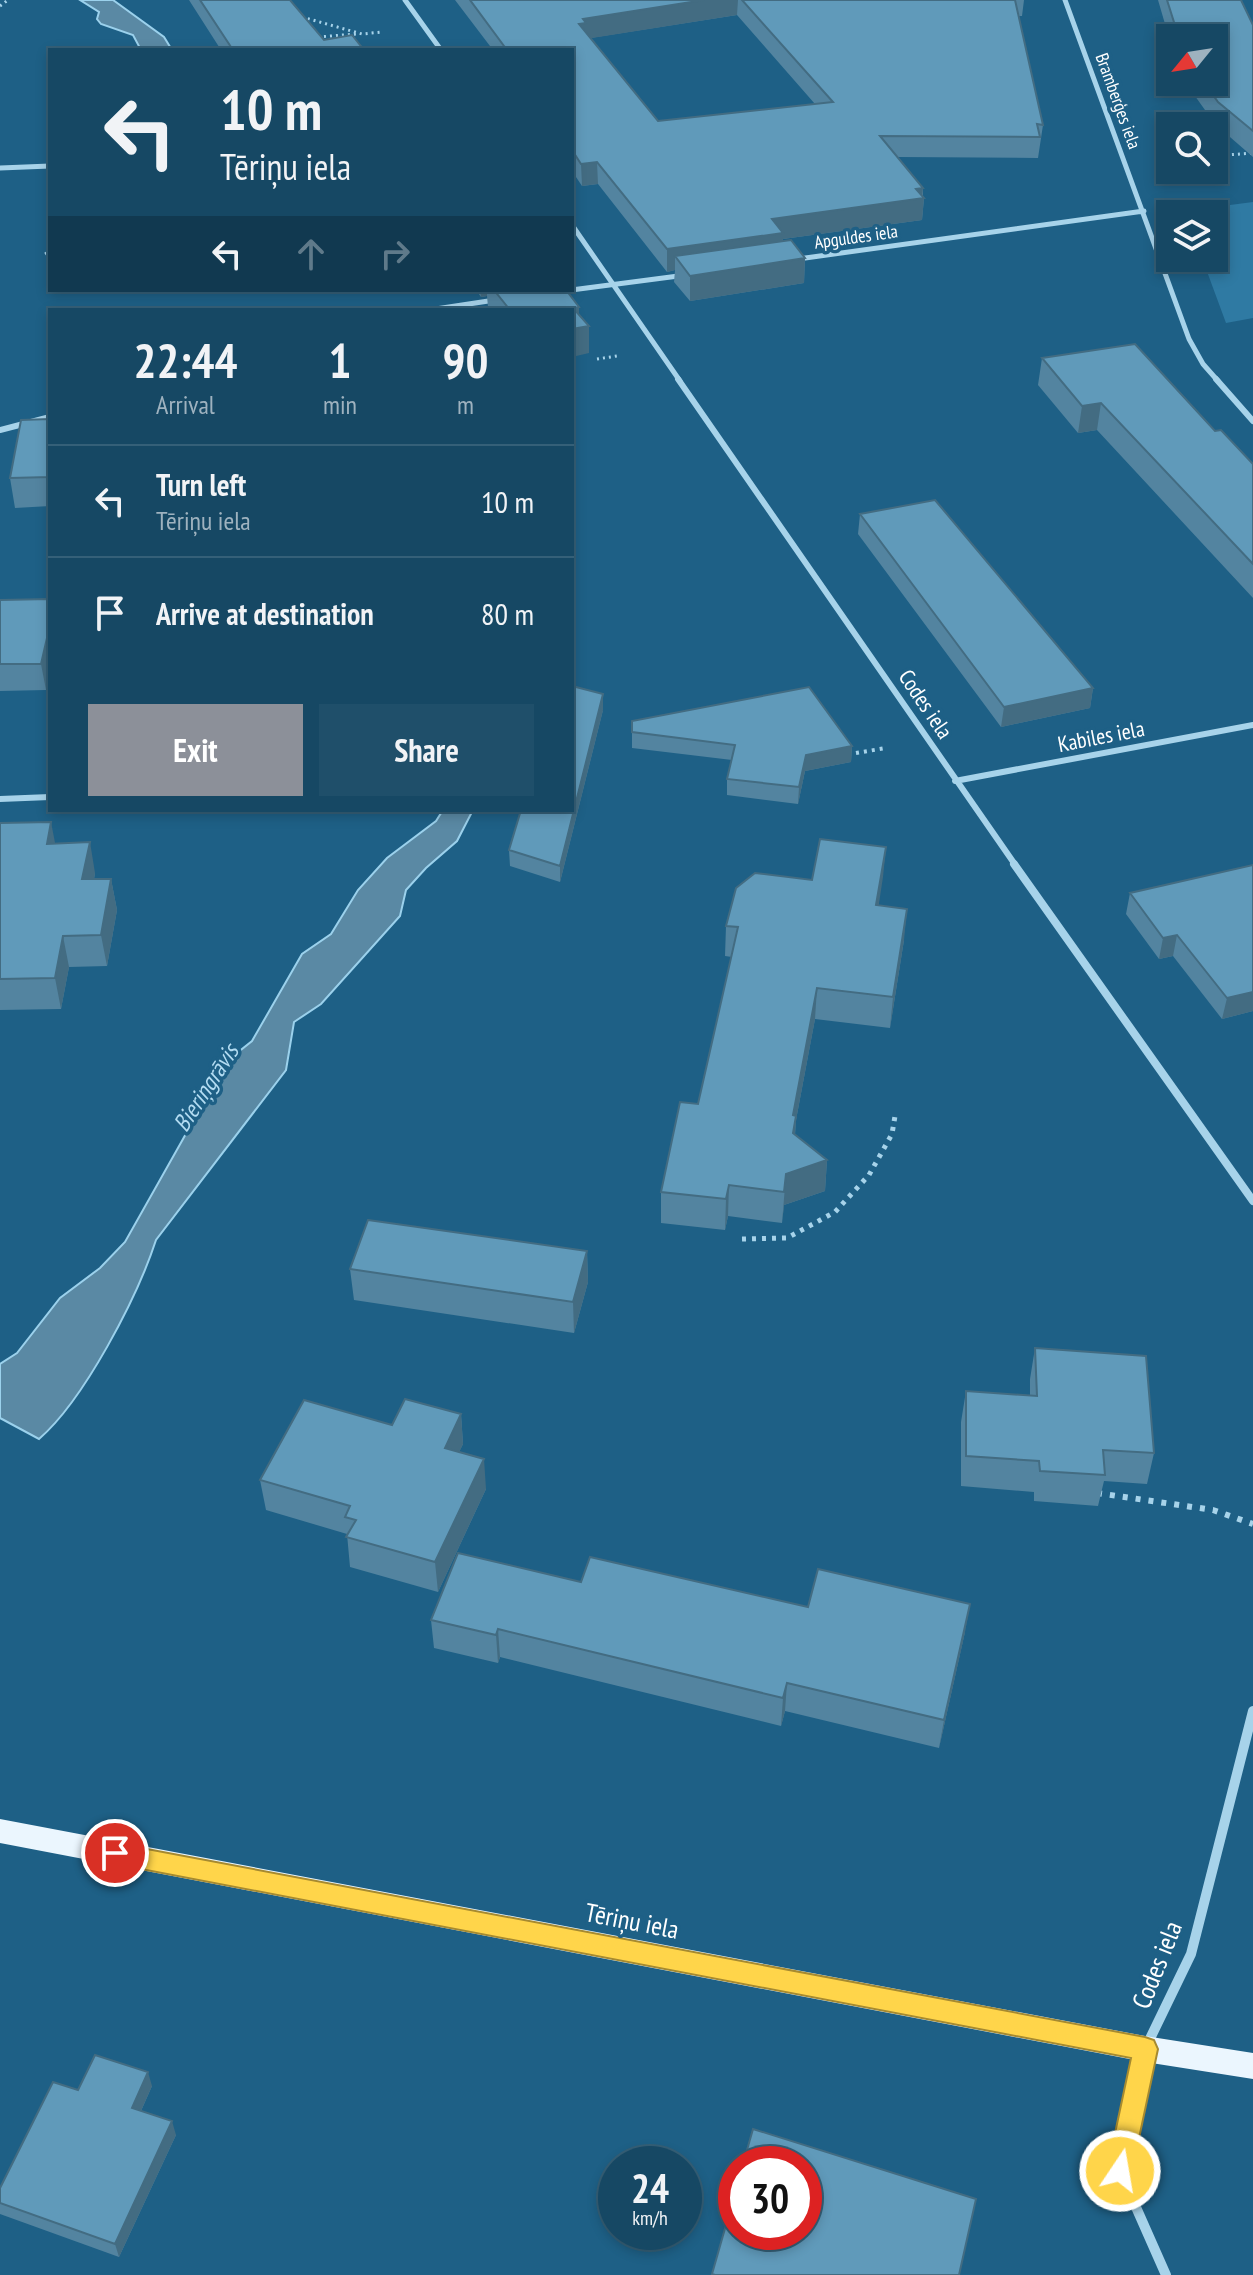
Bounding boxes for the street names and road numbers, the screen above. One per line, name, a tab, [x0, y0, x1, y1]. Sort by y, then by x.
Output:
street label: Bramberģes iela	[1091, 50, 1146, 152]
street label: Apguldes iela	[813, 219, 899, 254]
street label: Codes iela	[893, 664, 959, 744]
street label: Kabiles iela	[1055, 714, 1147, 758]
street label: Tēriņu iela	[582, 1895, 682, 1946]
street label: Codes iela	[1124, 1916, 1189, 2013]

